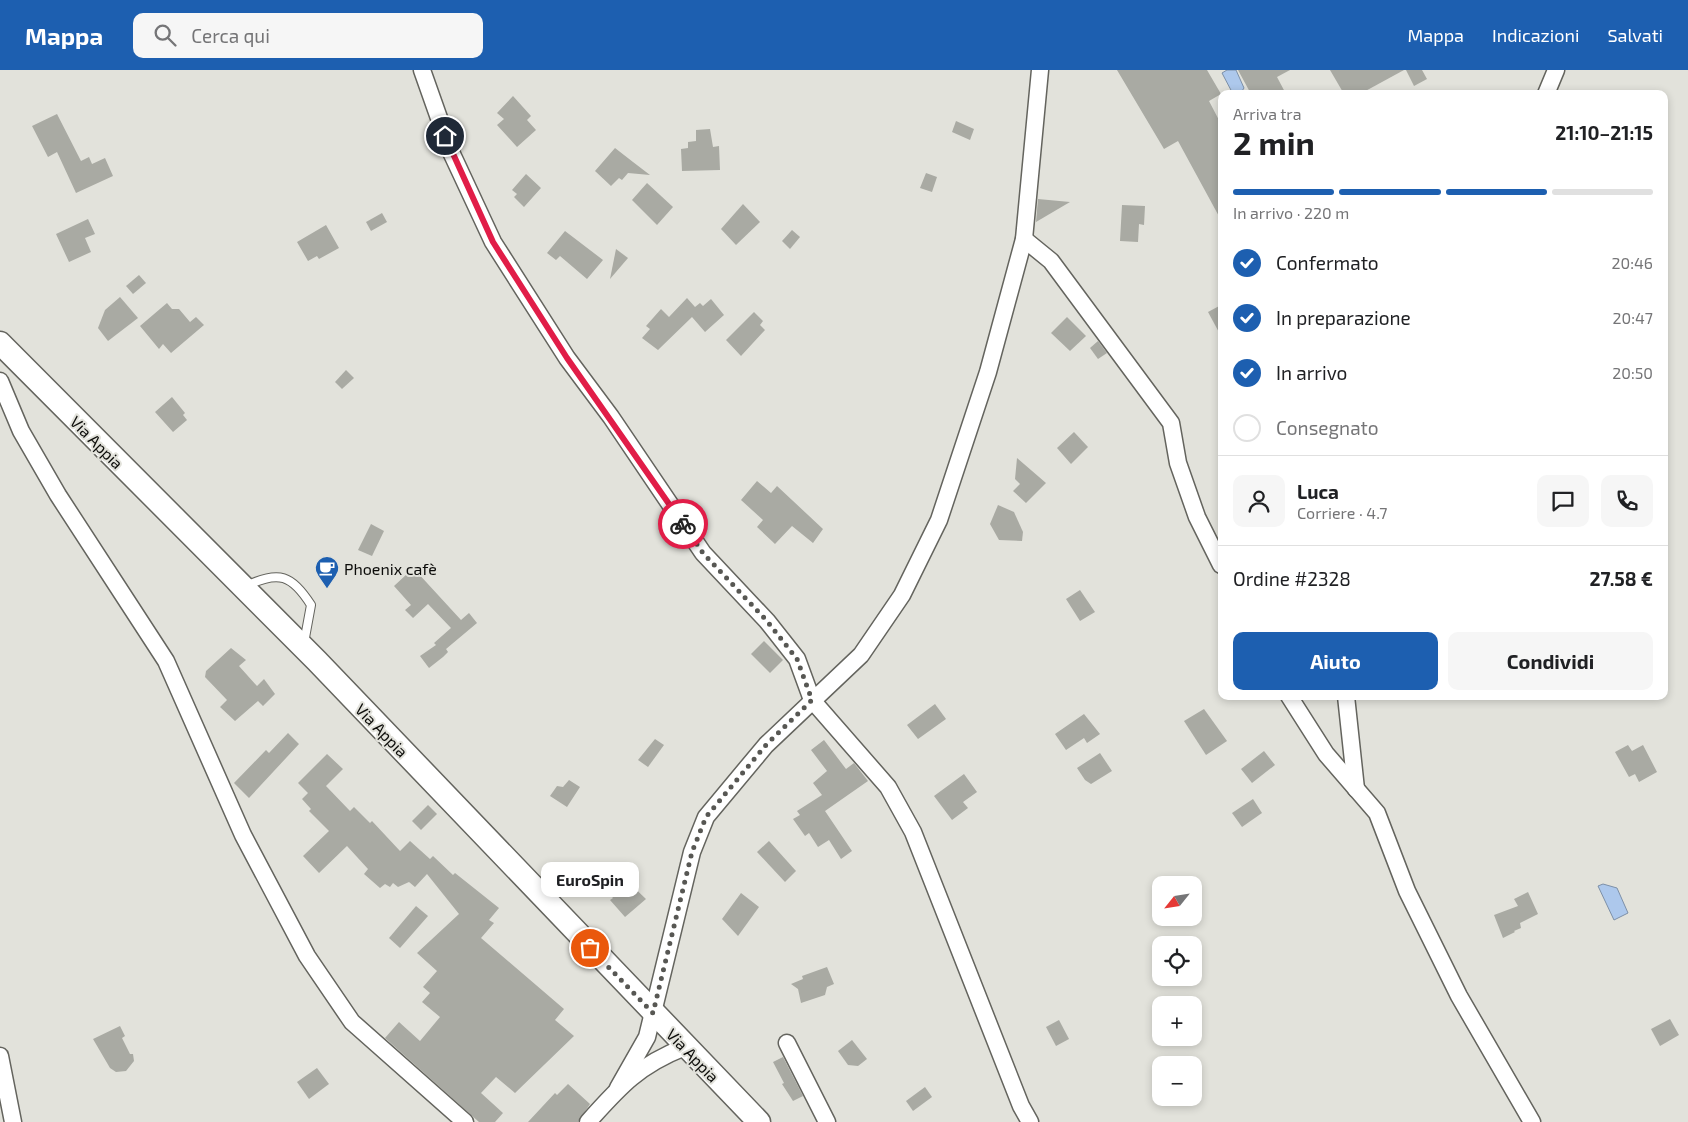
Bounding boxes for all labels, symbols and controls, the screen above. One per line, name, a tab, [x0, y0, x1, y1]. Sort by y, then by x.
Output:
search box	[133, 13, 483, 58]
text: Mappa	[25, 21, 103, 50]
icon: search	[151, 21, 179, 49]
text: Cerca qui	[191, 24, 270, 47]
text: Mappa	[1408, 24, 1464, 46]
text: Indicazioni	[1492, 24, 1579, 46]
text: Salvati	[1607, 24, 1663, 46]
text: Arriva tra	[1233, 104, 1302, 123]
pin	[424, 115, 466, 157]
text: 21:10–21:15	[1555, 121, 1653, 144]
icon: home	[431, 122, 459, 150]
text: 2 min	[1233, 123, 1315, 161]
text: In arrivo · 220 m	[1233, 203, 1349, 222]
icon: check	[1233, 249, 1261, 277]
text: Confermato	[1276, 251, 1379, 274]
text: 20:46	[1612, 253, 1653, 272]
icon: check	[1233, 304, 1261, 332]
text: In preparazione	[1276, 306, 1411, 329]
text: 20:47	[1613, 308, 1653, 327]
icon: check	[1233, 359, 1261, 387]
text: In arrivo	[1276, 361, 1347, 384]
text: 20:50	[1612, 363, 1653, 382]
street label: Via Appia	[67, 412, 127, 472]
text: Consegnato	[1276, 416, 1379, 439]
button: person	[1233, 475, 1285, 527]
button: chat	[1537, 475, 1589, 527]
button: phone	[1601, 475, 1653, 527]
text: Luca	[1297, 480, 1339, 503]
courier	[658, 499, 708, 549]
text: Corriere · 4.7	[1297, 503, 1387, 522]
icon: bike	[669, 510, 697, 538]
cafe icon: Phoenix cafè	[314, 555, 340, 589]
place label: Phoenix cafè	[344, 559, 437, 578]
text: Ordine #2328	[1233, 567, 1351, 590]
text: 27.58 €	[1589, 567, 1653, 590]
button: Aiuto	[1233, 632, 1438, 690]
button: Condividi	[1448, 632, 1653, 690]
street label: Via Appia	[352, 699, 412, 761]
callout: EuroSpin	[541, 863, 639, 898]
text: EuroSpin	[556, 870, 624, 889]
north arrow	[1152, 876, 1202, 926]
map controls	[1152, 876, 1202, 1106]
pin	[569, 927, 611, 969]
icon: bag	[576, 934, 604, 962]
button: locate	[1152, 936, 1202, 986]
button: +	[1152, 996, 1202, 1046]
street label: Via Appia	[663, 1024, 723, 1086]
button: −	[1152, 1056, 1202, 1106]

